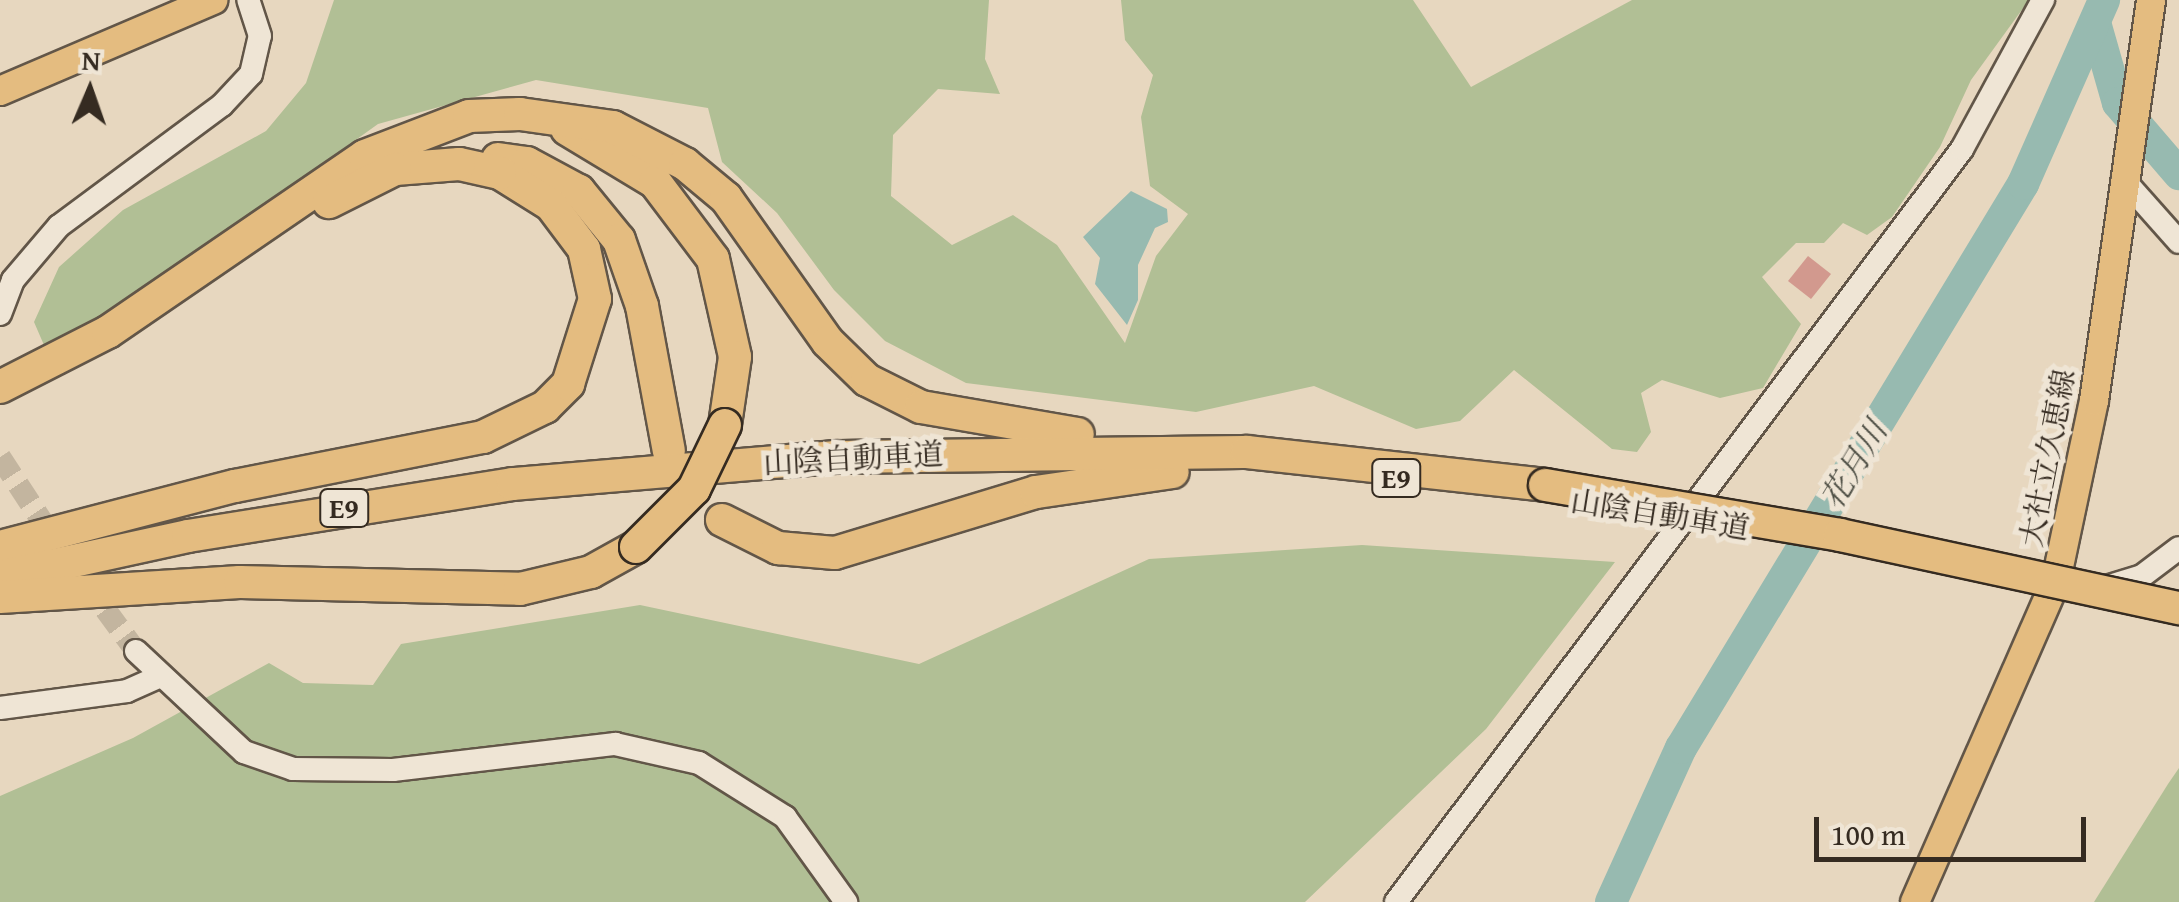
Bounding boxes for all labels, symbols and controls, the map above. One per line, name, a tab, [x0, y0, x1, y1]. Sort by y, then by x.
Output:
text: N	[81, 39, 101, 80]
north arrow	[40, 40, 140, 140]
street label: 大社立久恵線	[2012, 366, 2082, 550]
water label: 花月川	[1813, 414, 1895, 516]
street label: 山陰自動車道	[762, 435, 944, 481]
road number: E9	[1371, 455, 1421, 501]
street label: 山陰自動車道	[1568, 482, 1752, 546]
road number: E9	[319, 485, 369, 531]
scale bar	[1819, 797, 2092, 859]
text: 100 m	[1831, 812, 1905, 856]

